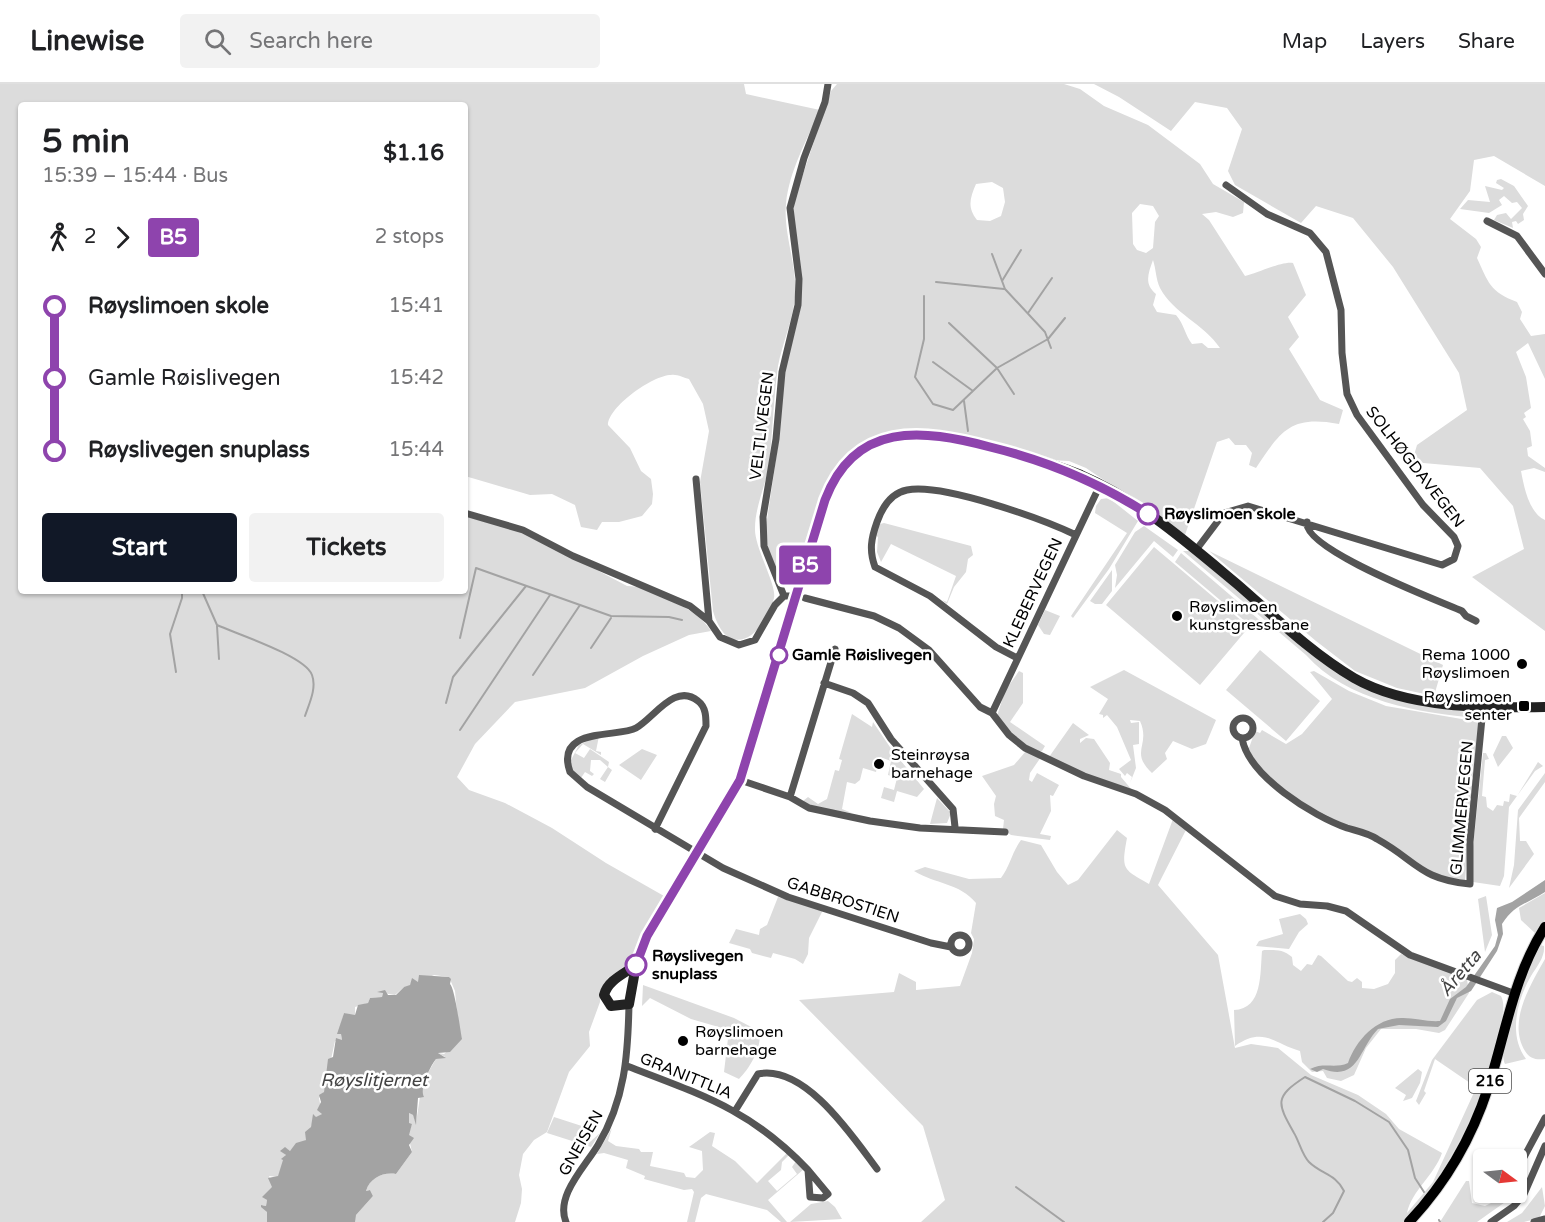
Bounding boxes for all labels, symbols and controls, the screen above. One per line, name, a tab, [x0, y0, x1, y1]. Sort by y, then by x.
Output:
search box	[180, 14, 600, 68]
text: Linewise	[30, 24, 144, 58]
icon: search	[201, 25, 234, 58]
text: Search here	[249, 28, 373, 54]
text: Map	[1282, 29, 1327, 54]
text: Layers	[1360, 29, 1425, 54]
text: Share	[1458, 29, 1515, 54]
text: 5 min	[42, 122, 130, 161]
text: $1.16	[383, 140, 444, 166]
text: 15:39 – 15:44 · Bus	[42, 164, 228, 188]
icon: walk	[42, 221, 75, 254]
icon: forward	[106, 221, 139, 254]
text: 2	[84, 225, 97, 249]
text: B5	[160, 225, 187, 250]
text: 2 stops	[375, 225, 444, 249]
text: Røyslimoen skole	[88, 293, 269, 319]
text: 15:41	[389, 294, 444, 318]
text: Gamle Røislivegen	[88, 365, 281, 391]
text: 15:42	[389, 366, 444, 390]
street label: VELTLIVEGEN	[745, 371, 779, 481]
street label: SOLHØGDAVEGEN	[1361, 402, 1469, 532]
text: Røyslivegen snuplass	[88, 437, 310, 463]
text: 15:44	[389, 438, 444, 462]
marker: Røyslimoen skole	[1137, 503, 1159, 525]
place label: Røyslimoen skole	[1164, 504, 1296, 524]
button: Start	[42, 513, 237, 582]
button: Tickets	[249, 513, 444, 582]
street label: KLEBERVEGEN	[999, 535, 1067, 651]
line badge: B5	[778, 546, 832, 584]
text: B5	[791, 553, 819, 578]
place label: Røyslimoen kunstgressbane	[1189, 597, 1309, 635]
marker: Røyslimoen kunstgressbane	[1170, 609, 1184, 623]
place label: Gamle Røislivegen	[792, 645, 932, 665]
place label: Rema 1000 Røyslimoen	[1422, 645, 1510, 683]
marker: Gamle Røislivegen	[770, 646, 788, 664]
marker: Rema 1000 Røyslimoen	[1515, 657, 1529, 671]
place label: Røyslimoen senter	[1424, 687, 1513, 725]
marker: Røyslimoen senter	[1517, 699, 1531, 713]
street label: GLIMMERVEGEN	[1446, 740, 1478, 876]
place label: Steinrøysa barnehage	[891, 745, 973, 783]
marker: Steinrøysa barnehage	[872, 757, 886, 771]
street label: GABBROSTIEN	[784, 872, 902, 928]
water label: Åretta	[1434, 945, 1486, 1001]
place label: Røyslivegen snuplass	[652, 946, 744, 984]
marker: Røyslivegen snuplass	[625, 954, 647, 976]
place label: Røyslimoen barnehage	[695, 1022, 783, 1060]
marker: Røyslimoen barnehage	[676, 1034, 690, 1048]
street label: GRANITTLIA	[637, 1048, 735, 1104]
water label: Røyslitjernet	[320, 1069, 430, 1091]
road number: 216	[1469, 1069, 1511, 1093]
street label: GNEISEN	[554, 1107, 608, 1179]
north arrow	[1473, 1149, 1527, 1203]
map controls	[1473, 1149, 1527, 1203]

